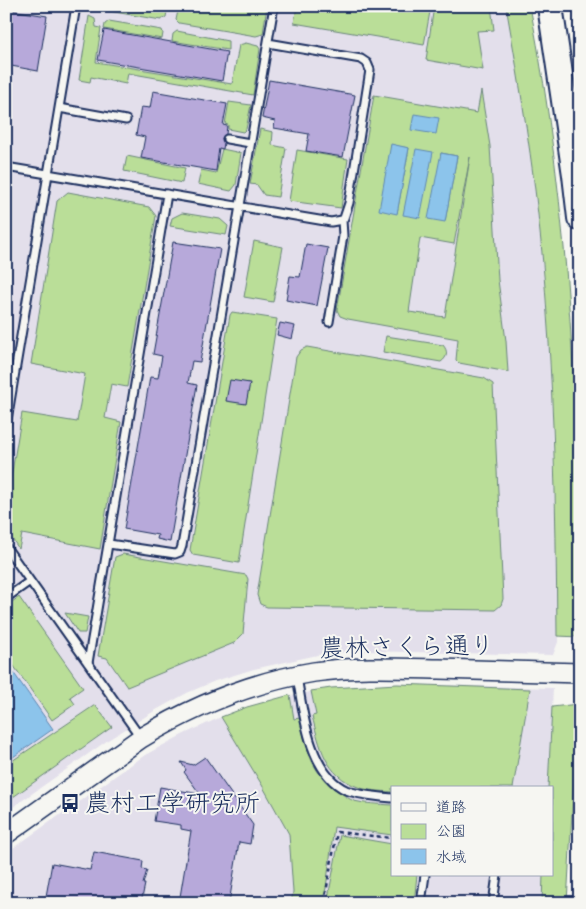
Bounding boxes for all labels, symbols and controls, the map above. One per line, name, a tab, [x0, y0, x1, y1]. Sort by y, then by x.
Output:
street label: 農林さくら通り	[319, 629, 495, 665]
legend	[391, 786, 554, 876]
place label: 農村工学研究所	[85, 787, 260, 819]
bus stop icon: 農村工学研究所	[59, 792, 81, 814]
text: 道路	[436, 798, 466, 817]
text: 公園	[436, 822, 466, 841]
text: 水域	[436, 848, 466, 867]

